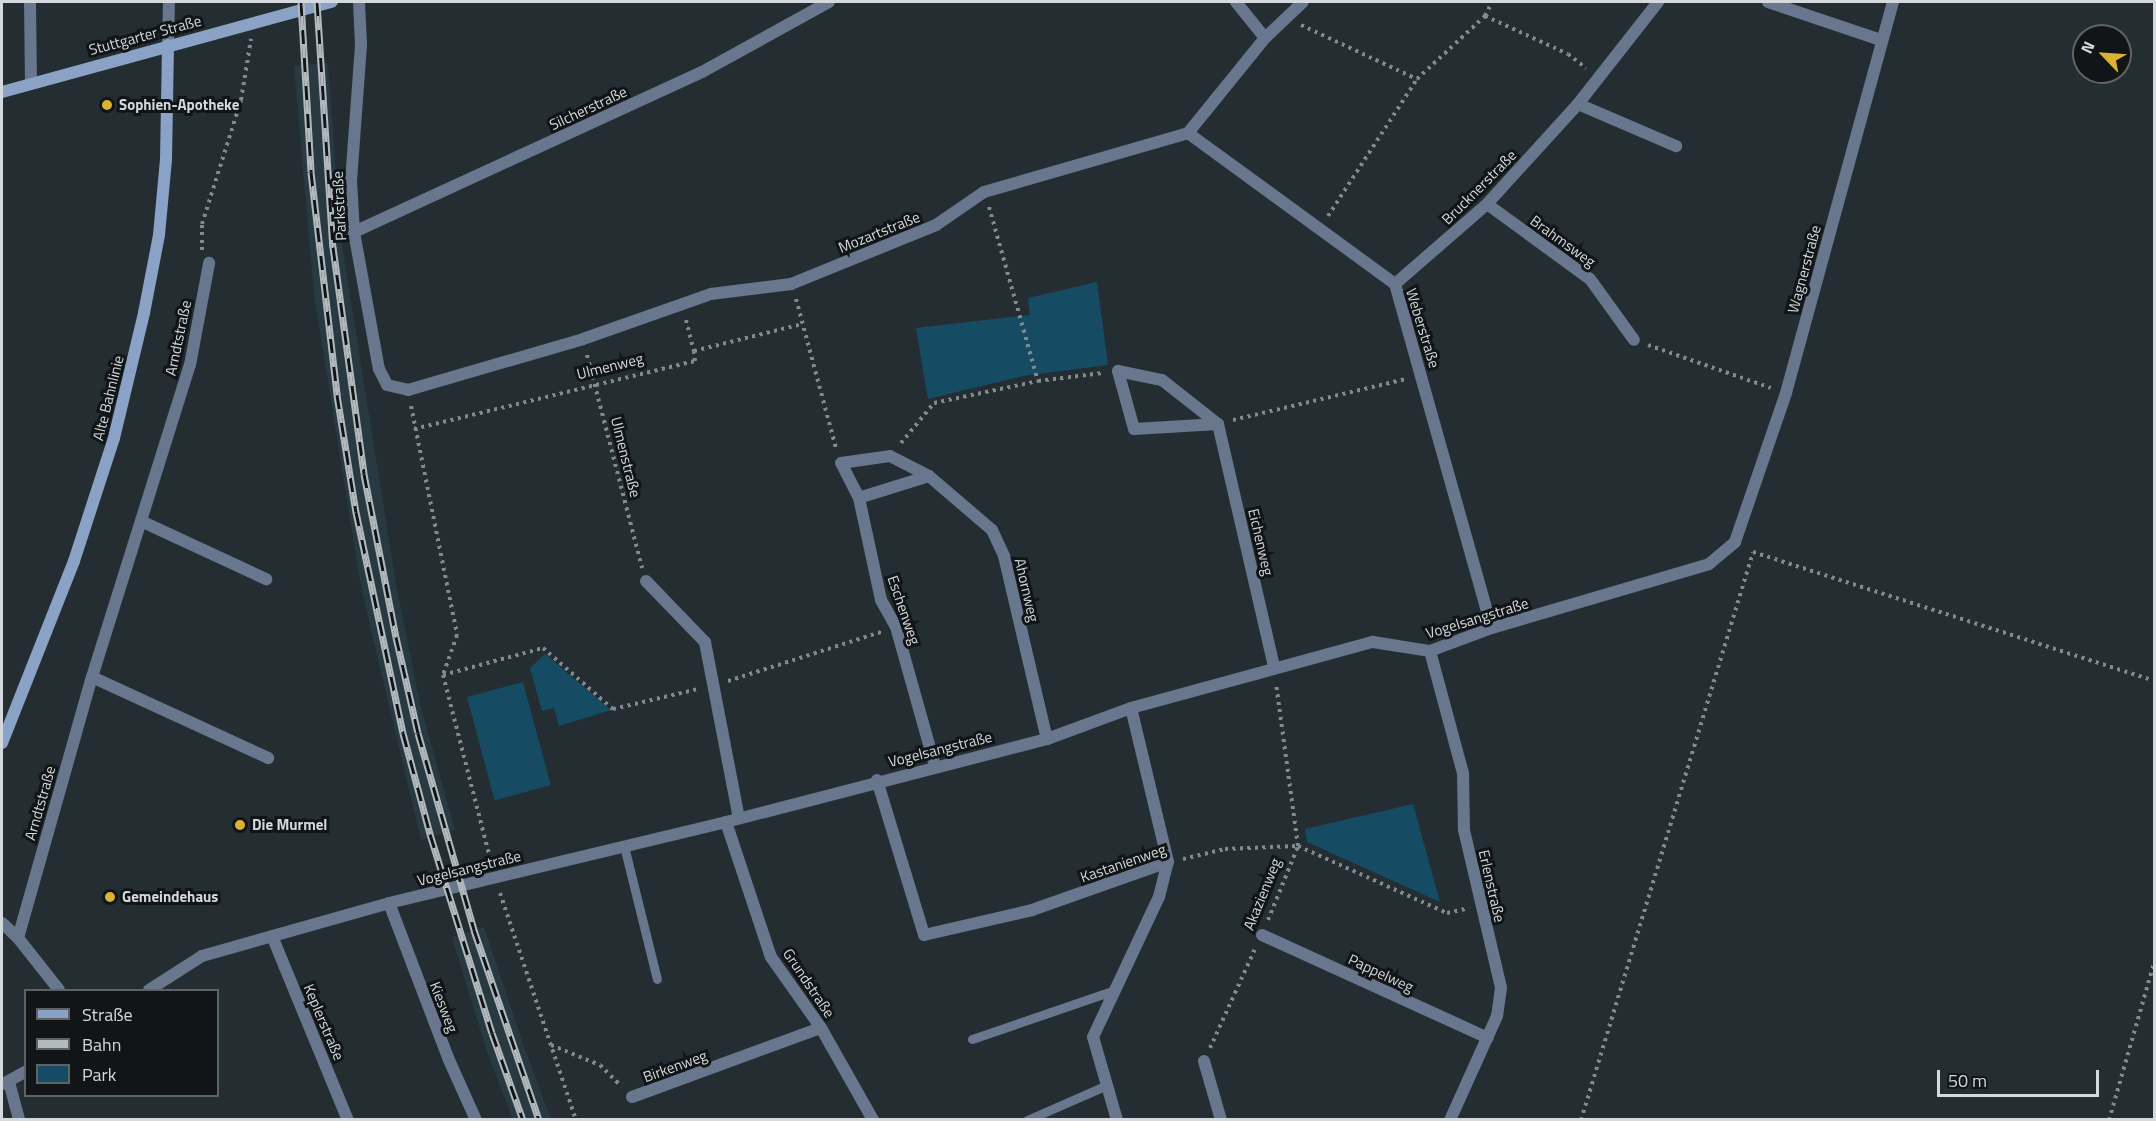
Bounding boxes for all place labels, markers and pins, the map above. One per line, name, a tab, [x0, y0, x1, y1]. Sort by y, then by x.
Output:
place label: Sophien-Apotheke	[119, 96, 239, 114]
marker: Sophien-Apotheke	[100, 98, 114, 112]
place label: Die Murmel	[252, 816, 327, 834]
marker: Die Murmel	[233, 818, 247, 832]
place label: Gemeindehaus	[122, 888, 218, 906]
marker: Gemeindehaus	[103, 890, 117, 904]

